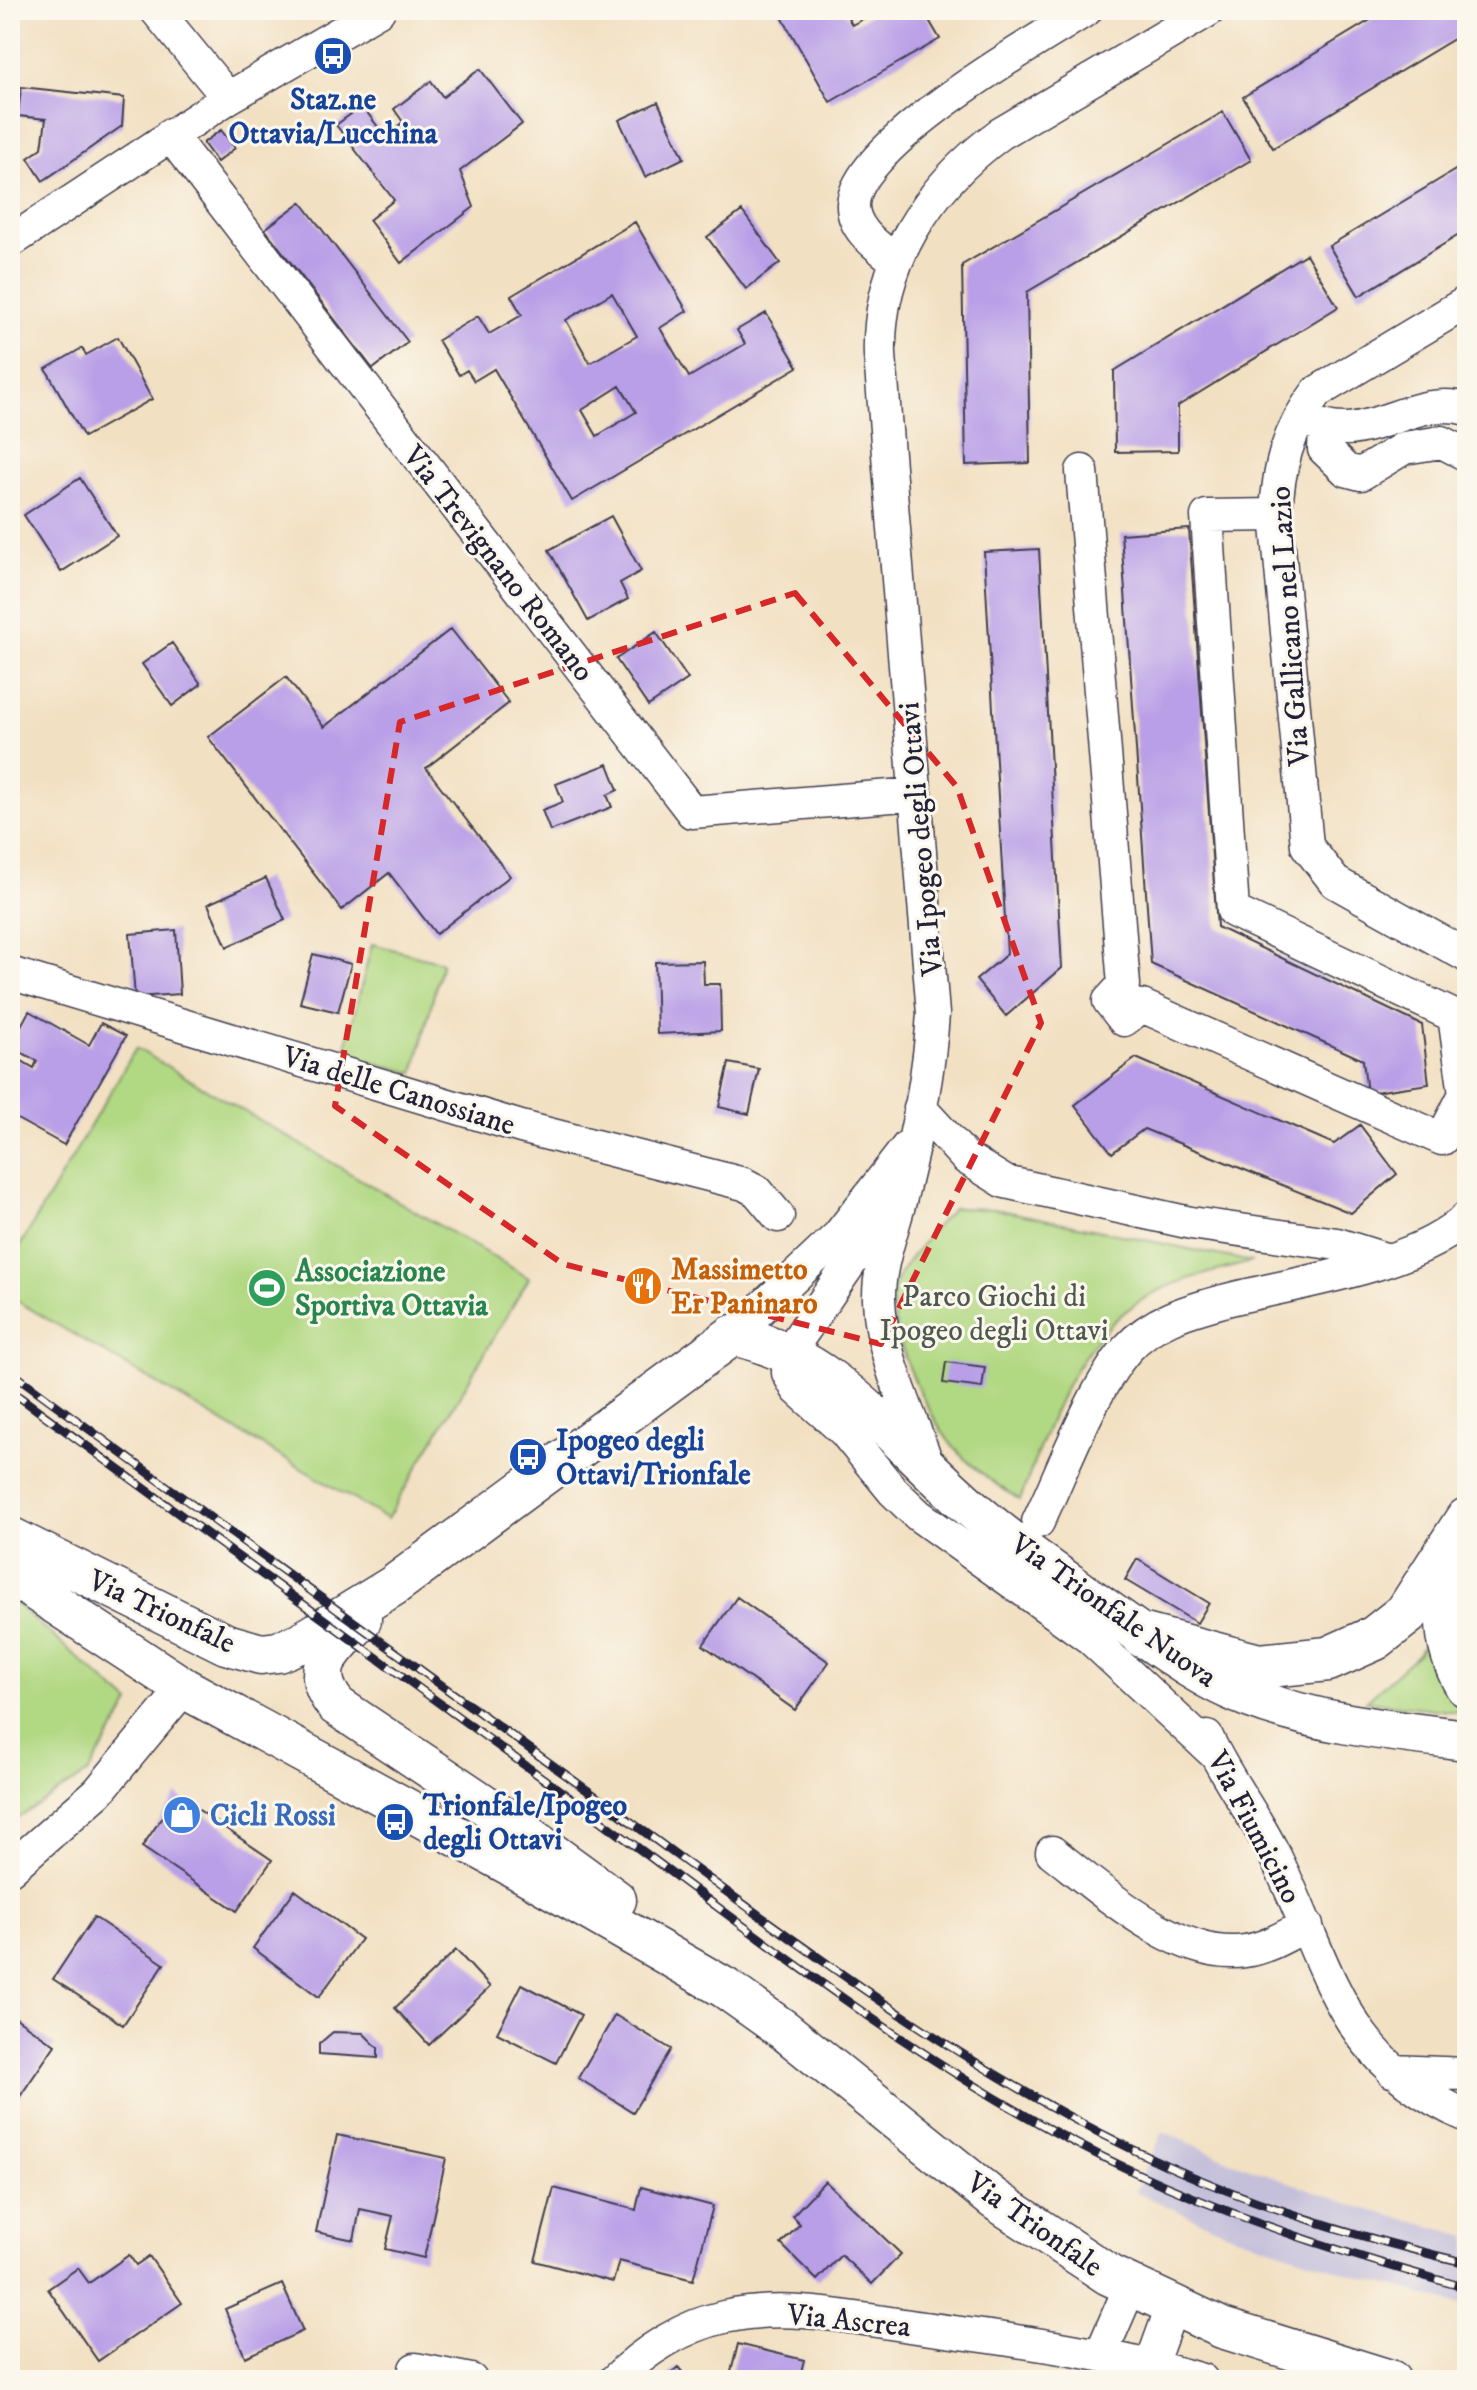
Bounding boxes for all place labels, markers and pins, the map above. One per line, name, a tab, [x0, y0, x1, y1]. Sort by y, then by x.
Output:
bus stop icon: Staz.ne Ottavia/Lucchina	[312, 35, 354, 77]
place label: Staz.ne Ottavia/Lucchina	[229, 82, 439, 153]
place label: Massimetto Er Paninaro	[671, 1252, 818, 1323]
place label: Associazione Sportiva Ottavia	[294, 1254, 489, 1325]
restaurant icon: Massimetto Er Paninaro	[622, 1265, 664, 1307]
sports icon: Associazione Sportiva Ottavia	[246, 1267, 288, 1309]
place label: Ipogeo degli Ottavi/Trionfale	[556, 1423, 751, 1494]
bus stop icon: Ipogeo degli Ottavi/Trionfale	[507, 1436, 549, 1478]
place label: Trionfale/Ipogeo degli Ottavi	[422, 1788, 627, 1859]
shop icon: Cicli Rossi	[161, 1794, 203, 1836]
place label: Cicli Rossi	[210, 1798, 336, 1835]
bus stop icon: Trionfale/Ipogeo degli Ottavi	[374, 1801, 416, 1843]

